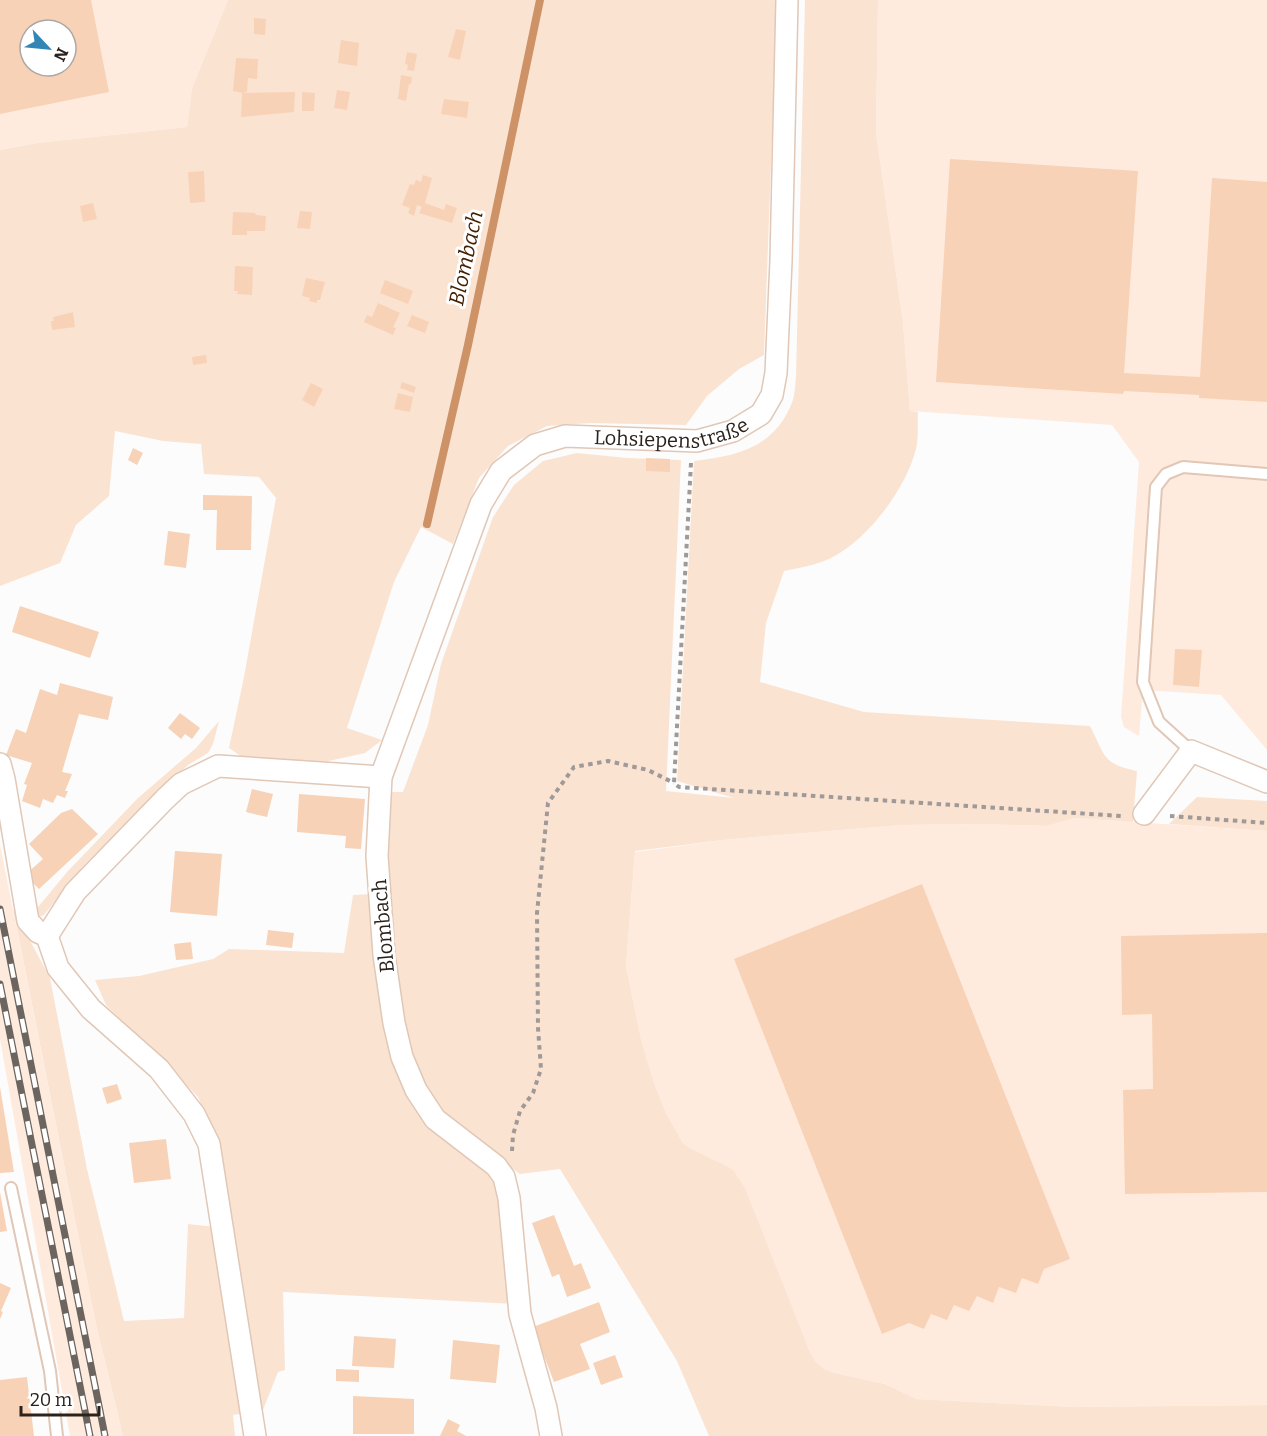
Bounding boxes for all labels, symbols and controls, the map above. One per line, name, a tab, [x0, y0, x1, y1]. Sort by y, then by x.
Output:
north arrow	[18, 18, 78, 78]
text: N	[50, 45, 72, 64]
water label: Blombach	[443, 208, 489, 308]
street label: Lohsiepenstraße	[594, 412, 753, 453]
street label: Blombach	[367, 878, 399, 974]
scale bar	[21, 1379, 99, 1417]
text: 20 m	[30, 1389, 72, 1411]

